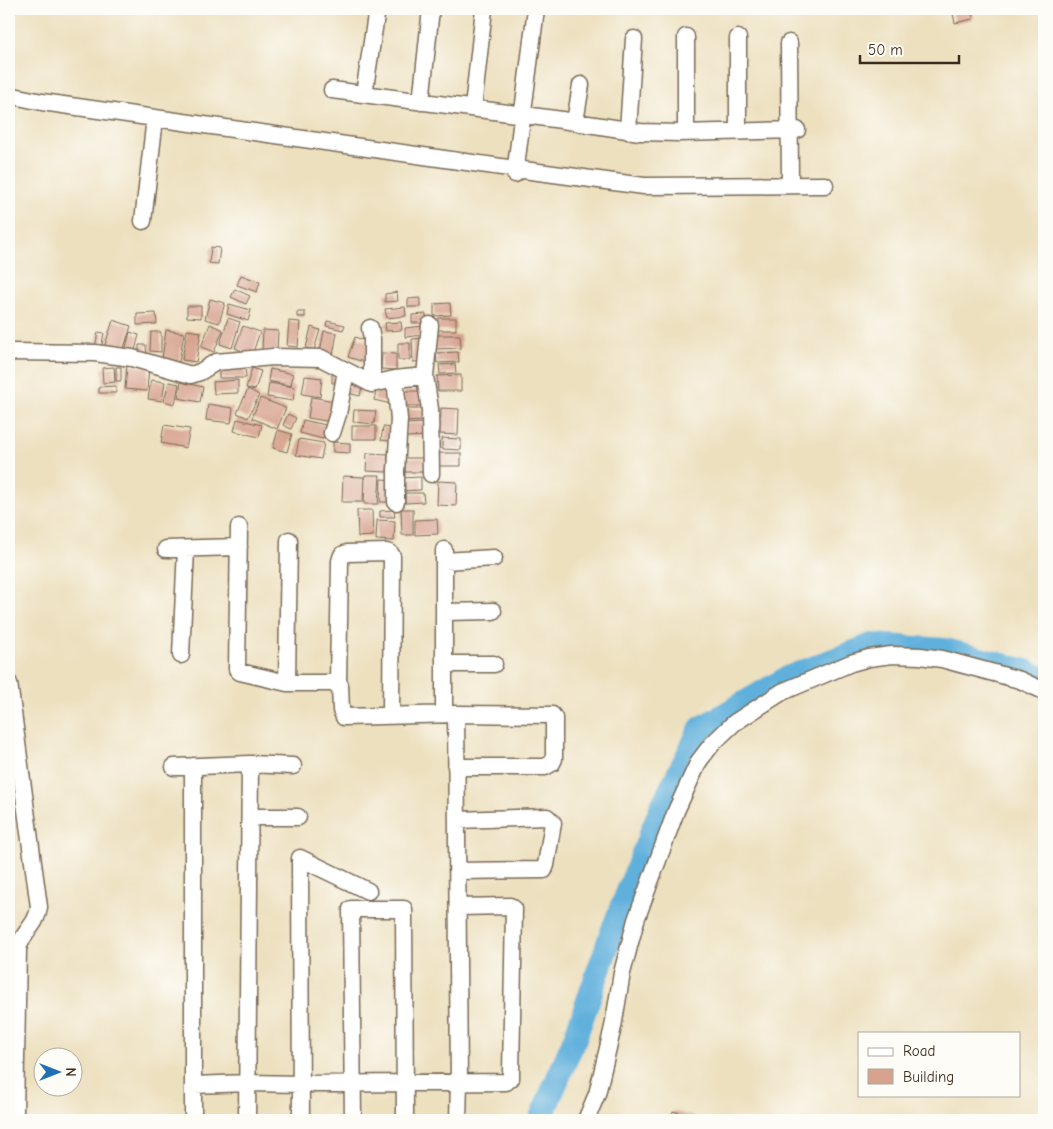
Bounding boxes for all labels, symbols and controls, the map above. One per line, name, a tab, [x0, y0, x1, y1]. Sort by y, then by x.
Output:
scale bar	[860, 32, 959, 64]
text: 50 m	[868, 41, 903, 59]
legend	[858, 1032, 1020, 1096]
text: Road	[903, 1042, 935, 1060]
north arrow	[32, 1046, 82, 1096]
text: N	[62, 1067, 79, 1077]
text: Building	[903, 1068, 954, 1086]

